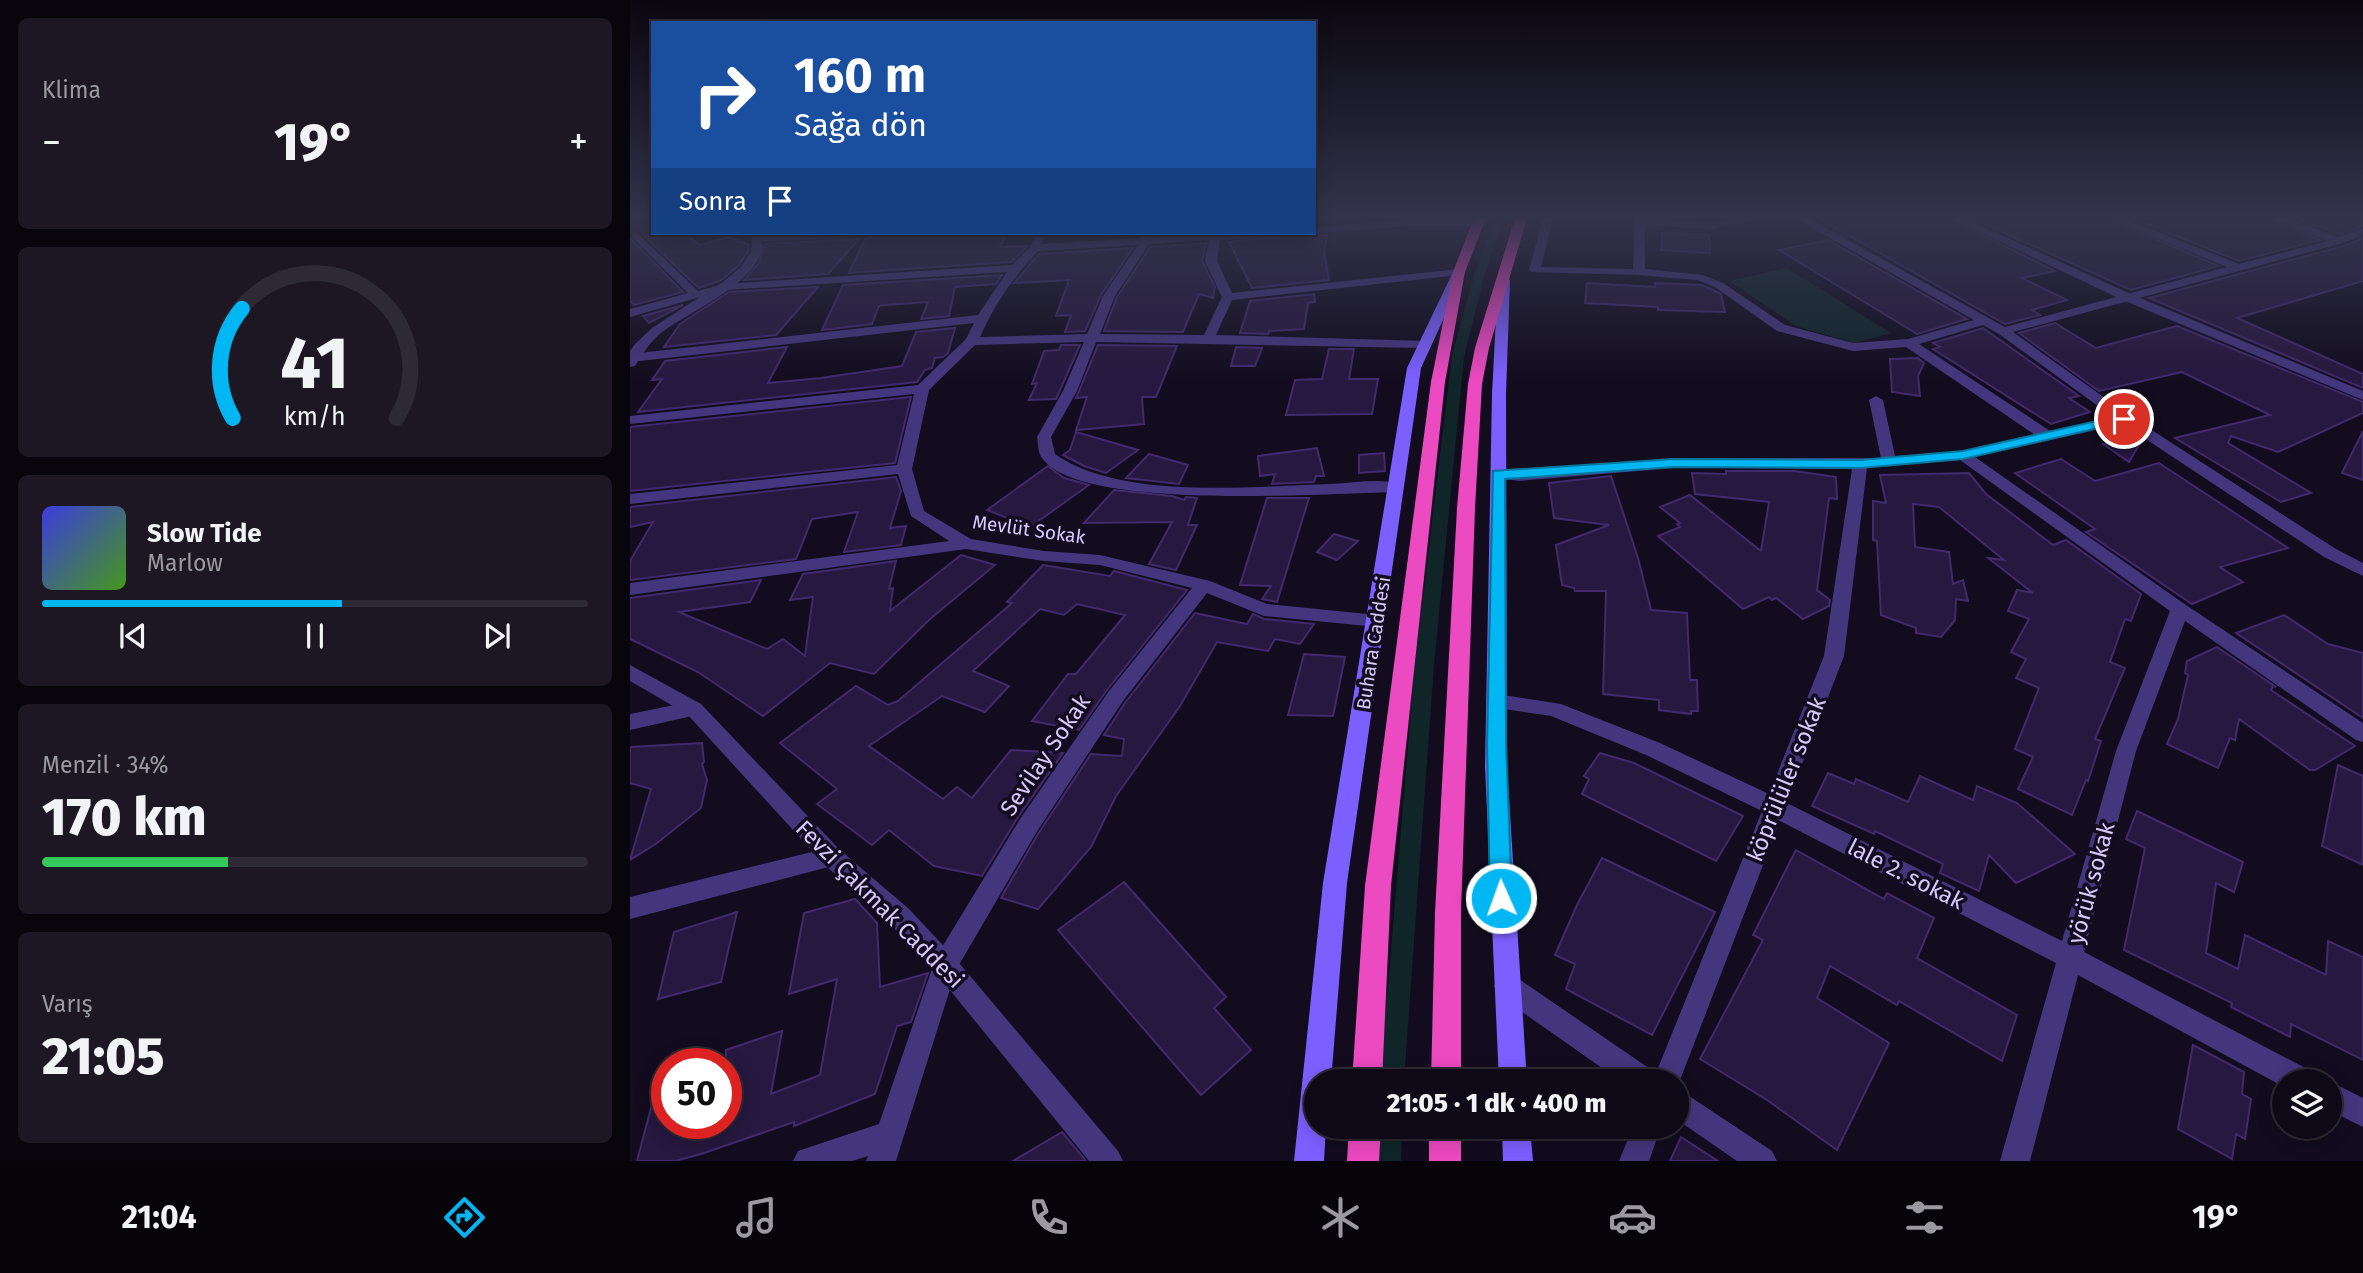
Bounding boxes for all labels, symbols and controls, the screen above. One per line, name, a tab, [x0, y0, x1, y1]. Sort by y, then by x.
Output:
text: 160 m	[794, 46, 926, 105]
icon: right	[679, 49, 770, 140]
text: Klima	[42, 76, 101, 104]
text: Sağa dön	[794, 106, 927, 144]
text: 19°	[274, 111, 356, 174]
text: −	[42, 119, 61, 165]
text: +	[569, 119, 588, 165]
icon: arrive	[761, 182, 799, 220]
text: Sonra	[679, 186, 747, 217]
text: 41	[280, 320, 350, 407]
pin	[2094, 389, 2154, 449]
icon: arrive	[2105, 400, 2143, 438]
text: km/h	[284, 402, 346, 432]
street label: Mevlüt Sokak	[971, 510, 1087, 549]
text: Slow Tide	[147, 518, 262, 549]
text: Marlow	[147, 549, 223, 577]
street label: Buhara Caddesi	[1352, 575, 1395, 711]
icon: previous	[114, 617, 152, 655]
icon: pause	[296, 617, 334, 655]
icon: next	[478, 617, 516, 655]
street label: Sevilay Sokak	[994, 689, 1096, 821]
street label: köprülüler sokak	[1740, 692, 1832, 865]
text: Menzil · 34%	[42, 751, 169, 779]
text: 170 km	[42, 786, 207, 849]
street label: Fevzi Çakmak Caddesi	[790, 814, 970, 994]
street label: yörük sokak	[2061, 819, 2121, 947]
street label: lale 2. sokak	[1843, 833, 1969, 915]
position arrow	[1464, 861, 1538, 935]
text: Varış	[42, 990, 93, 1018]
text: 21:05	[42, 1025, 164, 1088]
speed limit sign: 50	[651, 1048, 742, 1139]
map controls	[2272, 1069, 2342, 1139]
button: layers	[2272, 1069, 2342, 1139]
text: 21:05 · 1 dk · 400 m	[1387, 1088, 1606, 1119]
icon: directions	[440, 1193, 489, 1242]
icon: music	[732, 1193, 781, 1242]
icon: phone	[1024, 1193, 1073, 1242]
icon: climate	[1316, 1193, 1365, 1242]
icon: car	[1608, 1193, 1657, 1242]
icon: filters	[1900, 1193, 1949, 1242]
text: 21:04	[122, 1198, 197, 1236]
text: 19°	[2192, 1198, 2241, 1236]

